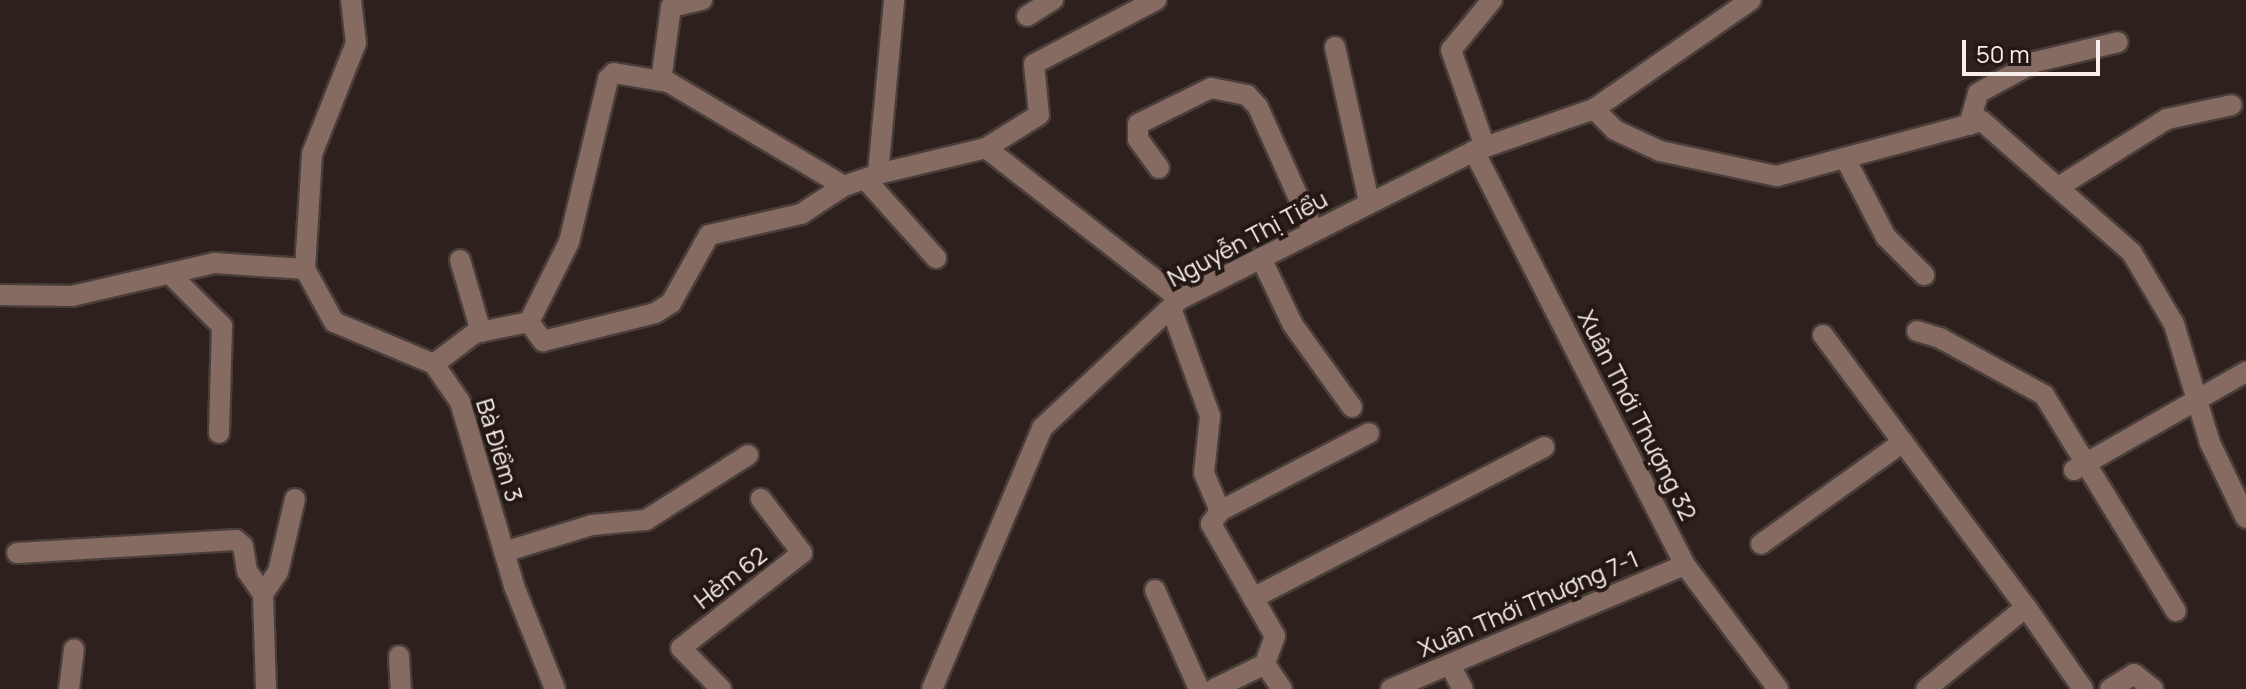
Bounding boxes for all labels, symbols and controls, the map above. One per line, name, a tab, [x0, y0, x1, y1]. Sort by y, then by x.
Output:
scale bar	[1966, 24, 2104, 74]
text: 50 m	[1976, 37, 2030, 70]
street label: Nguyễn Thị Tiểu	[1162, 184, 1332, 292]
street label: Xuân Thới Thượng 32	[1573, 305, 1703, 525]
street label: Bà Điểm 3	[471, 395, 529, 505]
street label: Hẻm 62	[688, 540, 772, 614]
street label: Xuân Thới Thượng 7-1	[1413, 544, 1643, 662]

